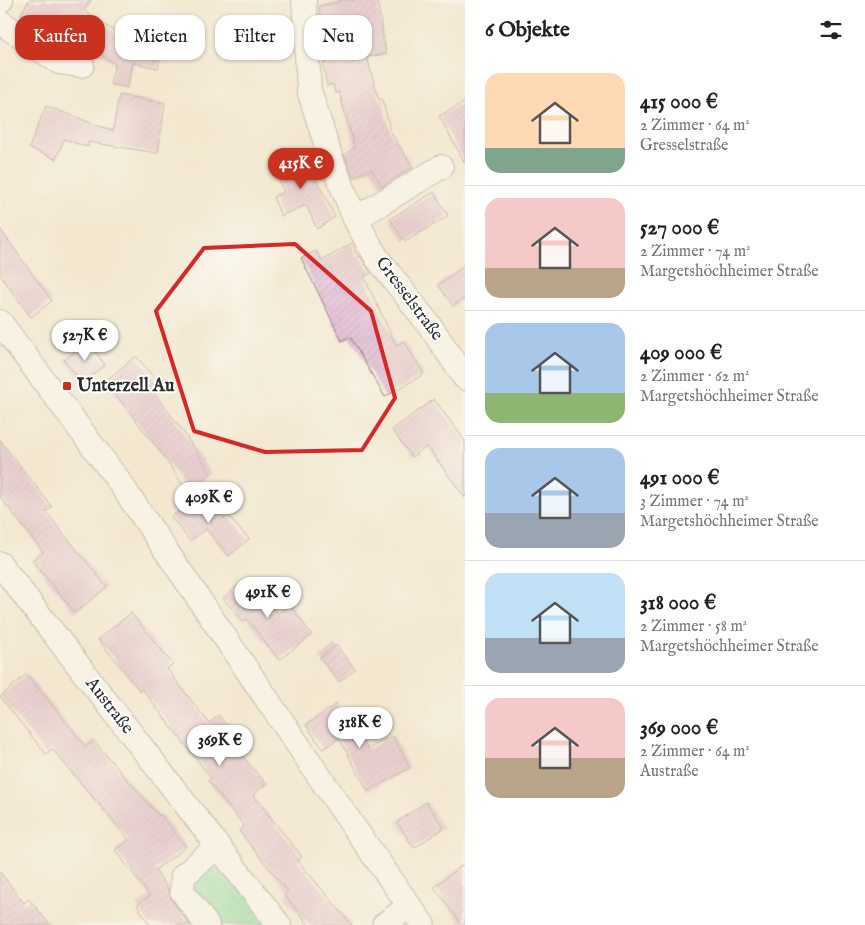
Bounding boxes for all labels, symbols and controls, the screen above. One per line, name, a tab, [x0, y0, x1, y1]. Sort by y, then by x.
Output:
chip: Kaufen	[15, 15, 105, 60]
chip: Mieten	[115, 15, 205, 60]
chip: Filter	[215, 15, 294, 60]
chip: Neu	[304, 15, 372, 60]
icon: filters	[817, 16, 845, 44]
text: 6 Objekte	[485, 17, 570, 44]
text: 415 000 €	[640, 89, 718, 116]
icon: home	[525, 93, 585, 153]
text: 2 Zimmer · 64 m²	[640, 116, 750, 136]
text: Gresselstraße	[640, 136, 728, 156]
pin: 415K €	[260, 148, 342, 190]
text: 415K €	[279, 154, 323, 174]
text: 527 000 €	[640, 215, 719, 242]
icon: home	[525, 218, 585, 278]
text: 2 Zimmer · 74 m²	[640, 242, 751, 262]
street label: Gresselstraße	[370, 252, 448, 346]
text: Margetshöchheimer Straße	[640, 262, 819, 282]
pin: 527K €	[44, 320, 126, 362]
text: 527K €	[63, 326, 108, 346]
text: 409 000 €	[640, 340, 722, 367]
icon: home	[525, 343, 585, 403]
text: 2 Zimmer · 62 m²	[640, 367, 749, 387]
place label: Unterzell Au	[76, 375, 175, 398]
marker: Unterzell Au	[61, 380, 73, 392]
text: Margetshöchheimer Straße	[640, 387, 819, 407]
text: 491 000 €	[640, 465, 720, 492]
icon: home	[525, 468, 585, 528]
pin: 409K €	[168, 482, 250, 524]
text: 409K €	[185, 488, 233, 508]
text: 3 Zimmer · 74 m²	[640, 492, 749, 512]
text: Margetshöchheimer Straße	[640, 512, 819, 532]
pin: 491K €	[227, 576, 309, 619]
text: 491K €	[245, 583, 291, 603]
text: 318 000 €	[640, 590, 716, 617]
icon: home	[525, 593, 585, 653]
text: 2 Zimmer · 58 m²	[640, 617, 747, 637]
text: Margetshöchheimer Straße	[640, 637, 819, 657]
street label: Austraße	[79, 672, 138, 739]
pin: 318K €	[319, 706, 401, 749]
text: 318K €	[339, 713, 381, 733]
text: 369 000 €	[640, 715, 718, 742]
icon: home	[525, 718, 585, 778]
pin: 369K €	[179, 724, 261, 767]
text: 369K €	[198, 731, 242, 751]
text: 2 Zimmer · 64 m²	[640, 742, 750, 762]
text: Austraße	[640, 762, 699, 782]

